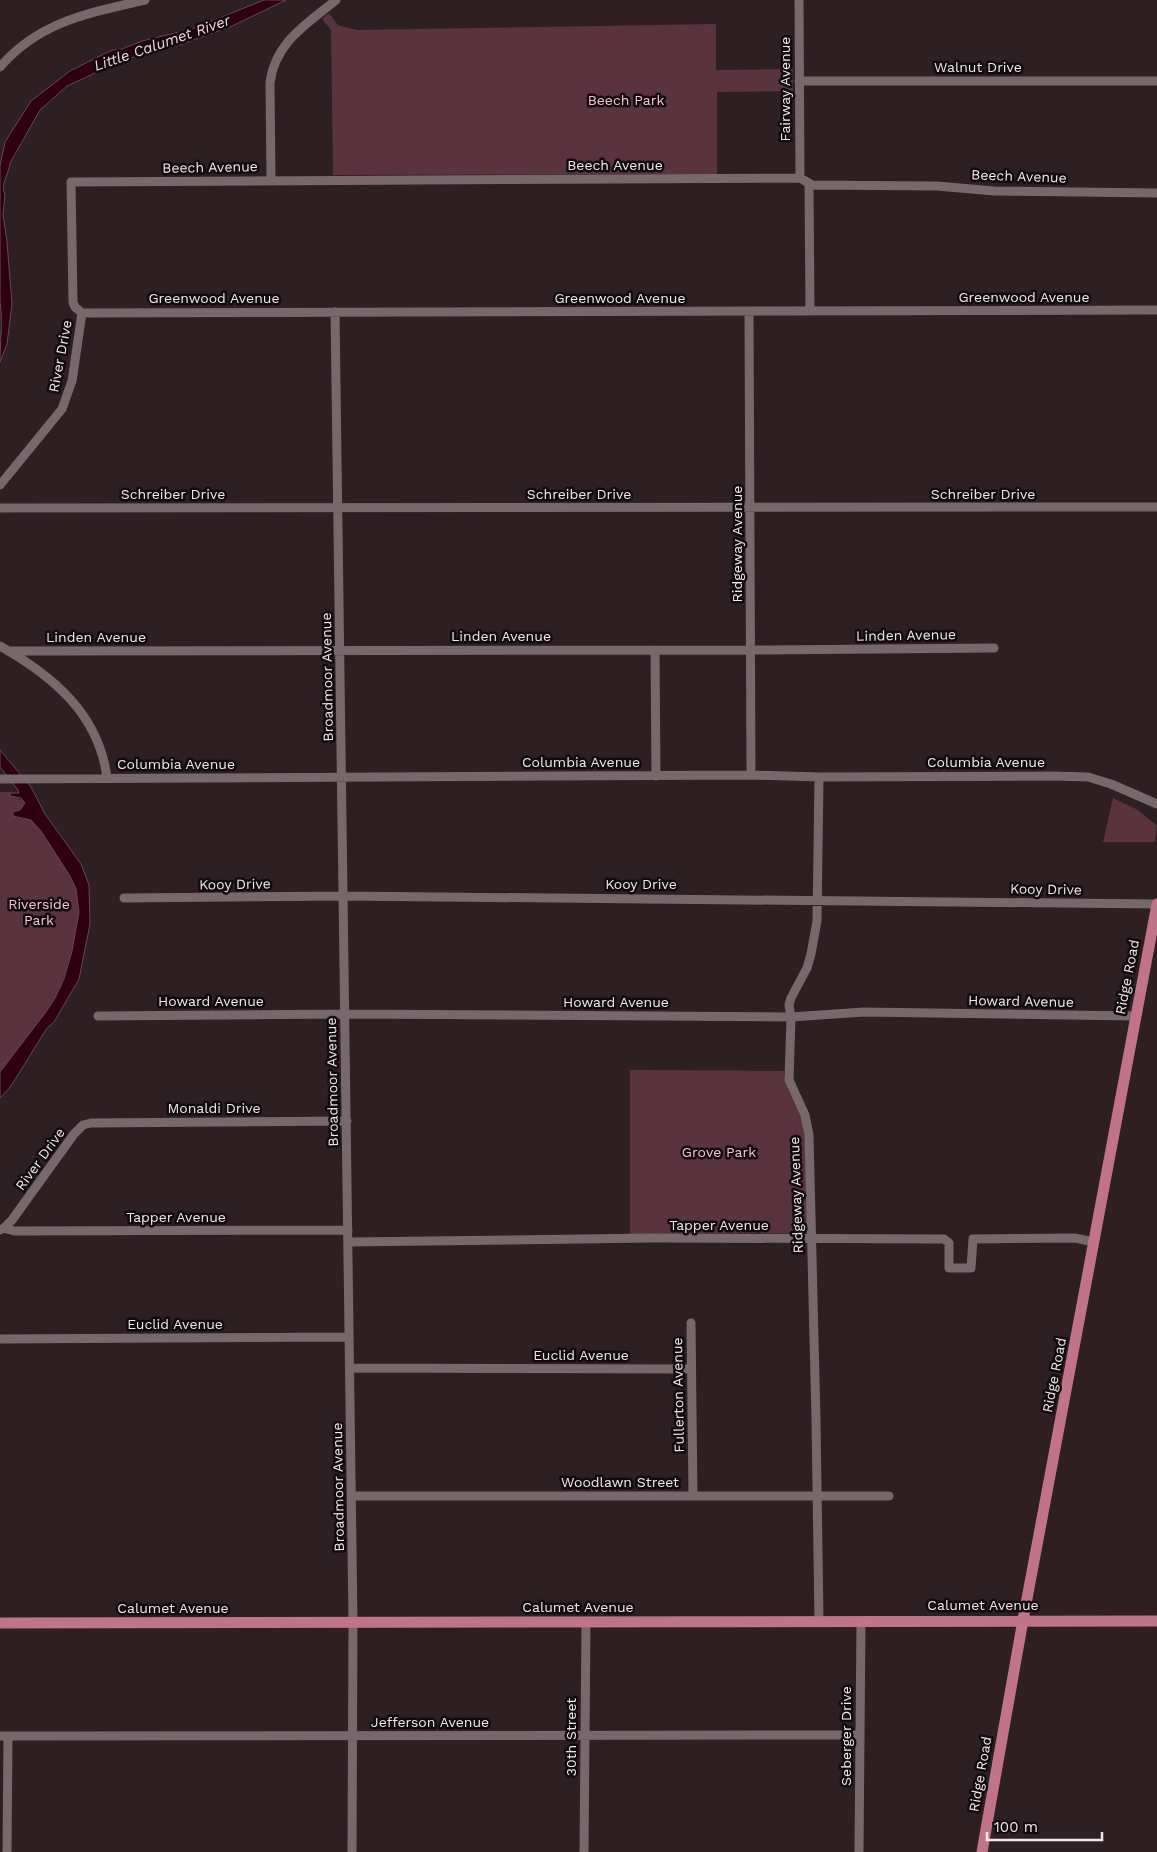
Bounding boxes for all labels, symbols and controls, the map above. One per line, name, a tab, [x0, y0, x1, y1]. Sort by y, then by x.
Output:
water label: Little Calumet River	[91, 11, 234, 75]
street label: Fairway Avenue	[777, 37, 793, 141]
street label: Walnut Drive	[934, 59, 1022, 75]
park label: Beech Park	[588, 92, 664, 108]
street label: Beech Avenue	[567, 157, 663, 173]
street label: Beech Avenue	[162, 158, 258, 176]
street label: Beech Avenue	[971, 166, 1067, 186]
street label: Greenwood Avenue	[958, 289, 1090, 305]
street label: Greenwood Avenue	[148, 290, 280, 306]
street label: Greenwood Avenue	[554, 290, 686, 306]
street label: River Drive	[45, 318, 75, 394]
street label: Schreiber Drive	[121, 486, 225, 502]
street label: Schreiber Drive	[527, 486, 631, 502]
street label: Ridgeway Avenue	[729, 486, 745, 602]
street label: Schreiber Drive	[931, 486, 1035, 502]
street label: Broadmoor Avenue	[318, 612, 336, 742]
street label: Linden Avenue	[856, 626, 956, 644]
street label: Linden Avenue	[451, 628, 551, 644]
street label: Linden Avenue	[46, 629, 146, 645]
street label: Columbia Avenue	[522, 754, 640, 770]
street label: Columbia Avenue	[927, 754, 1045, 770]
street label: Columbia Avenue	[117, 756, 235, 772]
street label: Kooy Drive	[199, 875, 271, 893]
street label: Kooy Drive	[605, 876, 677, 892]
street label: Kooy Drive	[1010, 880, 1082, 898]
park label: Riverside Park	[8, 896, 70, 928]
street label: Ridge Road	[1112, 938, 1142, 1016]
street label: Howard Avenue	[968, 992, 1074, 1010]
street label: Howard Avenue	[158, 993, 264, 1009]
street label: Howard Avenue	[563, 994, 669, 1010]
street label: Broadmoor Avenue	[323, 1017, 341, 1147]
street label: Monaldi Drive	[167, 1100, 261, 1116]
street label: River Drive	[12, 1125, 68, 1193]
street label: Ridgeway Avenue	[786, 1136, 806, 1254]
park label: Grove Park	[682, 1144, 756, 1160]
street label: Tapper Avenue	[126, 1209, 226, 1225]
street label: Tapper Avenue	[669, 1217, 769, 1233]
street label: Euclid Avenue	[127, 1316, 223, 1332]
street label: Ridge Road	[1039, 1336, 1069, 1414]
street label: Fullerton Avenue	[669, 1337, 687, 1453]
street label: Euclid Avenue	[533, 1347, 629, 1363]
street label: Broadmoor Avenue	[329, 1422, 347, 1552]
street label: Woodlawn Street	[561, 1474, 679, 1490]
street label: Calumet Avenue	[927, 1597, 1039, 1613]
street label: Calumet Avenue	[522, 1599, 634, 1615]
street label: Calumet Avenue	[117, 1600, 229, 1616]
street label: Seberger Drive	[838, 1686, 854, 1786]
street label: 30th Street	[563, 1698, 579, 1776]
street label: Jefferson Avenue	[371, 1714, 489, 1730]
street label: Ridge Road	[966, 1735, 994, 1813]
scale bar	[987, 1810, 1102, 1842]
text: 100 m	[994, 1818, 1038, 1836]

